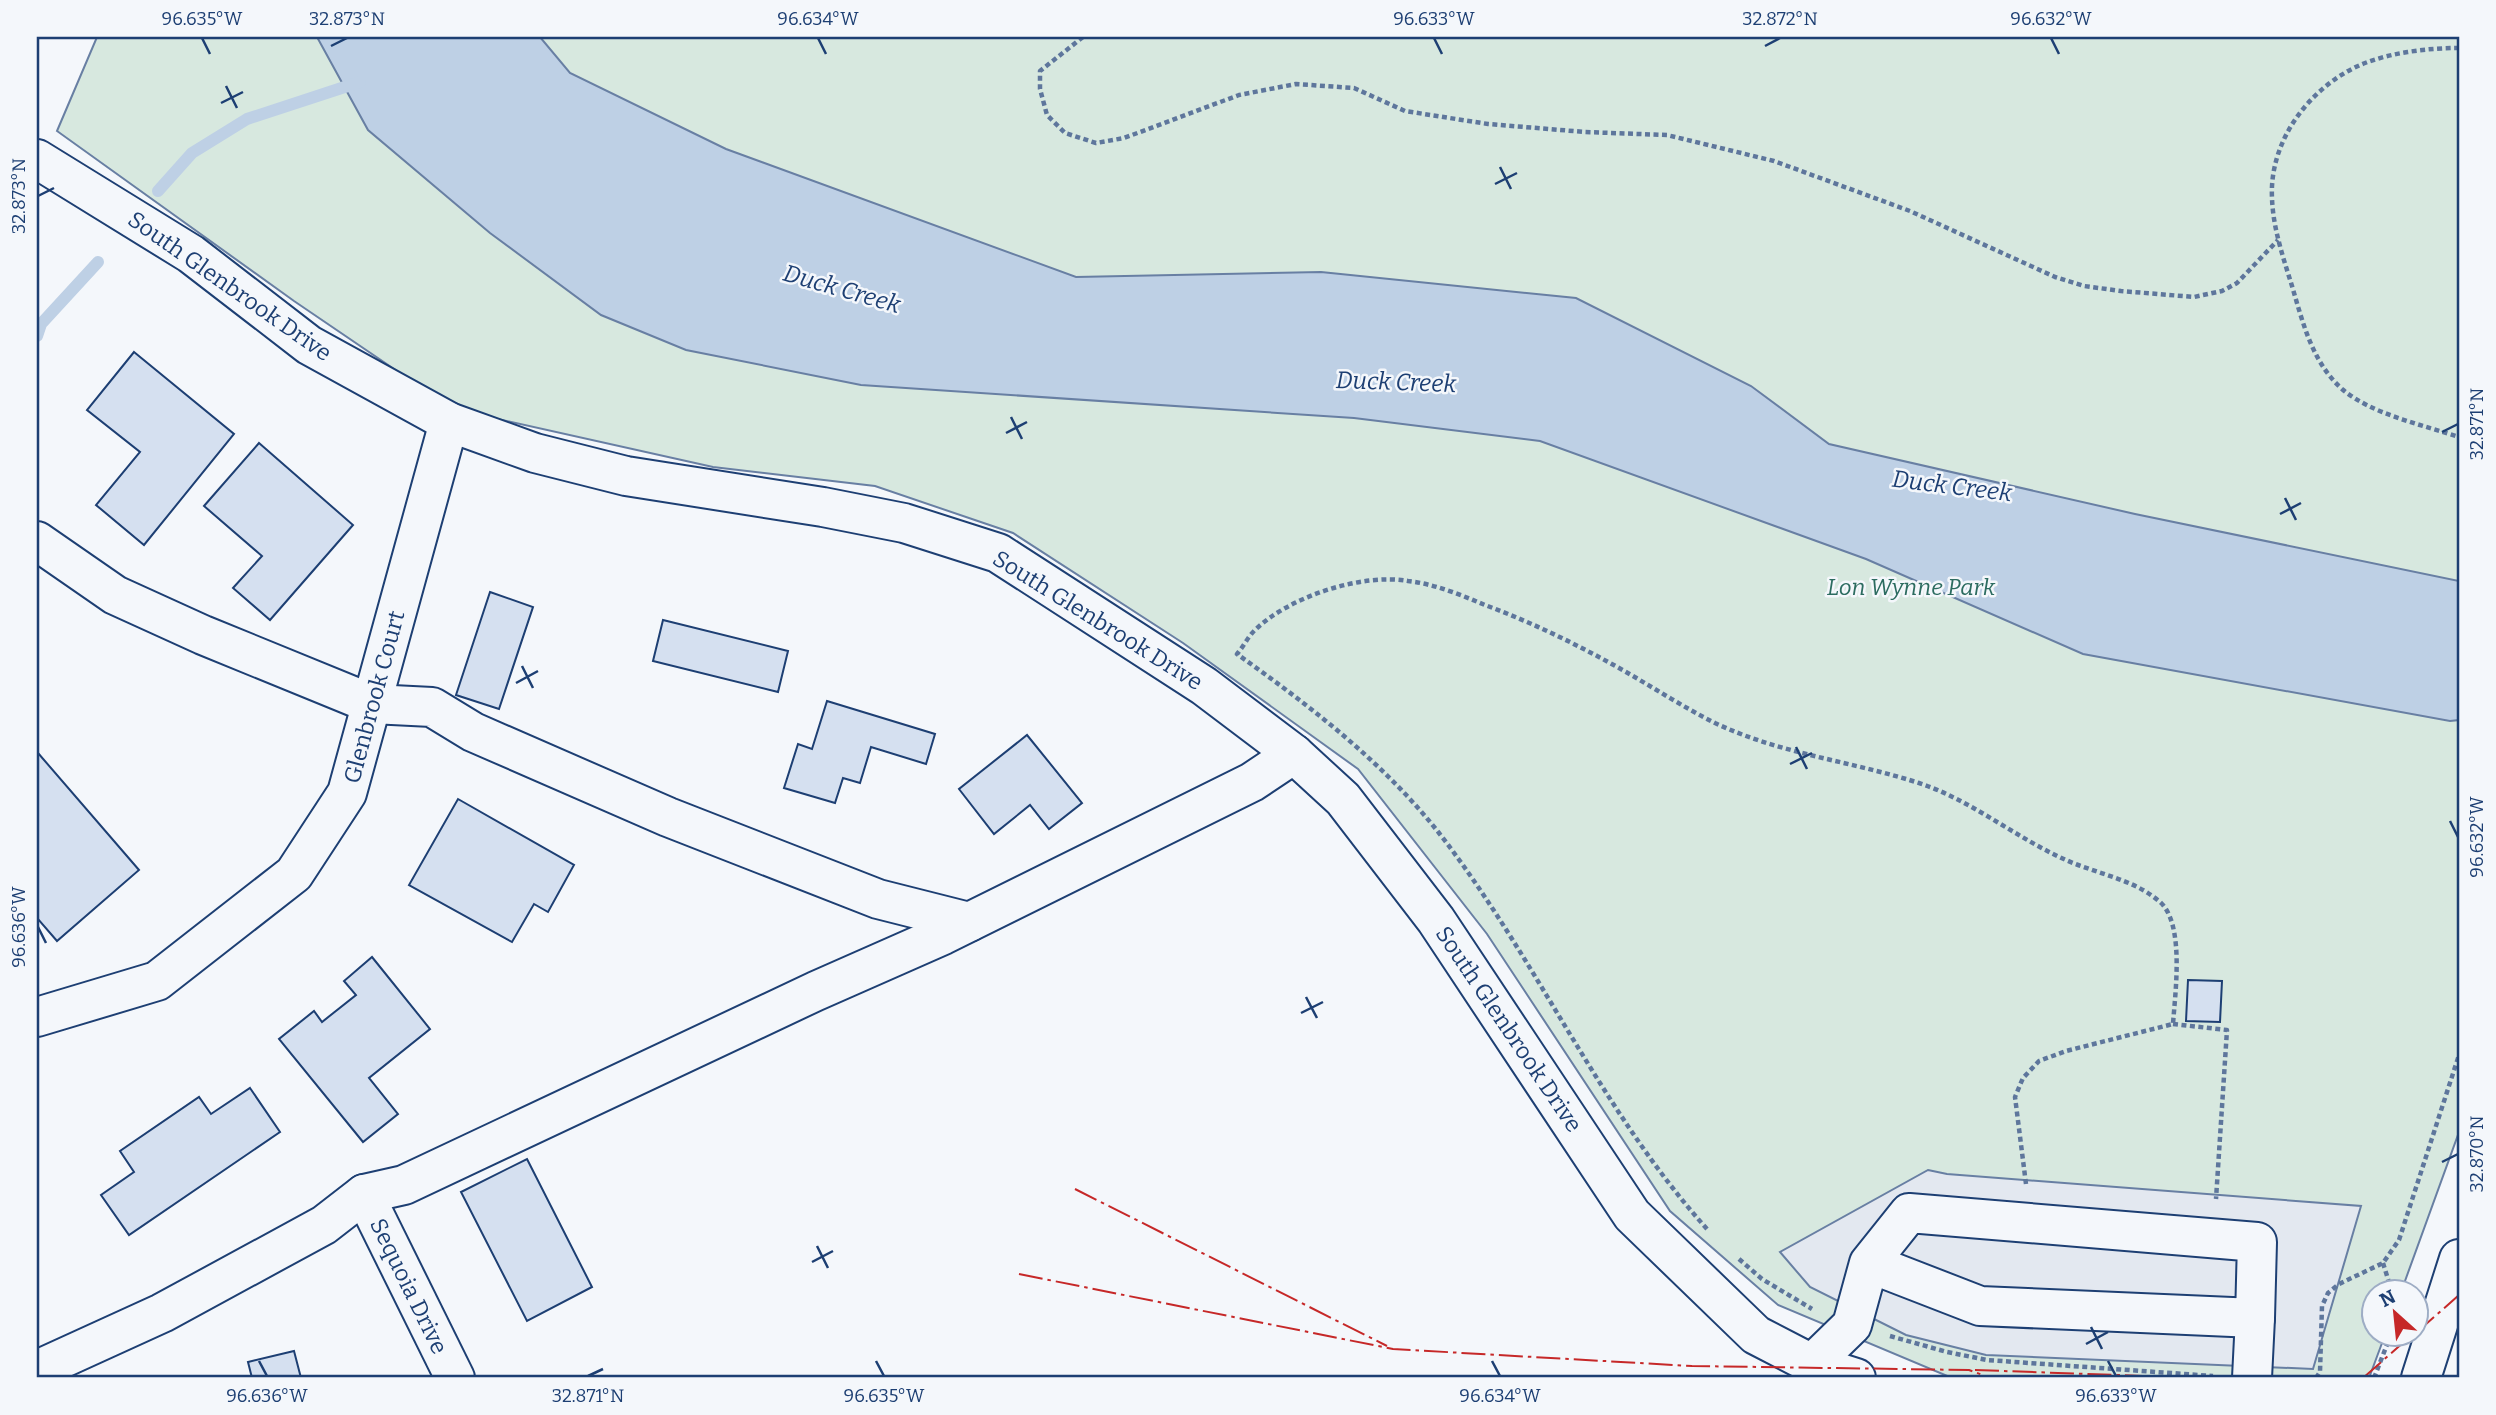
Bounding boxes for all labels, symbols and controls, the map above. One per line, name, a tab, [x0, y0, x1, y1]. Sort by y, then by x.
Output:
text: 96.635°W	[162, 8, 243, 30]
text: 32.873°N	[309, 8, 385, 30]
text: 96.634°W	[777, 8, 859, 30]
text: 96.633°W	[1393, 8, 1475, 30]
text: 32.872°N	[1742, 8, 1818, 30]
text: 96.632°W	[2010, 8, 2092, 30]
text: 32.873°N	[8, 158, 30, 234]
street label: South Glenbrook Drive	[123, 205, 337, 367]
water label: Duck Creek	[780, 259, 905, 319]
water label: Duck Creek	[1335, 366, 1458, 398]
text: 32.871°N	[2466, 388, 2488, 460]
water label: Duck Creek	[1890, 465, 2015, 507]
street label: South Glenbrook Drive	[988, 544, 1208, 696]
park label: Lon Wynne Park	[1827, 573, 1996, 601]
street label: Glenbrook Court	[337, 608, 411, 786]
text: 96.632°W	[2466, 796, 2488, 878]
text: 96.636°W	[8, 886, 30, 968]
street label: South Glenbrook Drive	[1430, 921, 1588, 1137]
text: 32.870°N	[2466, 1116, 2488, 1192]
street label: Sequoia Drive	[364, 1214, 454, 1358]
north arrow	[2360, 1278, 2430, 1348]
text: N	[2376, 1285, 2400, 1312]
text: 96.636°W	[226, 1385, 308, 1407]
text: 32.871°N	[552, 1385, 624, 1407]
text: 96.635°W	[844, 1385, 925, 1407]
text: 96.634°W	[1459, 1385, 1541, 1407]
text: 96.633°W	[2075, 1385, 2157, 1407]

